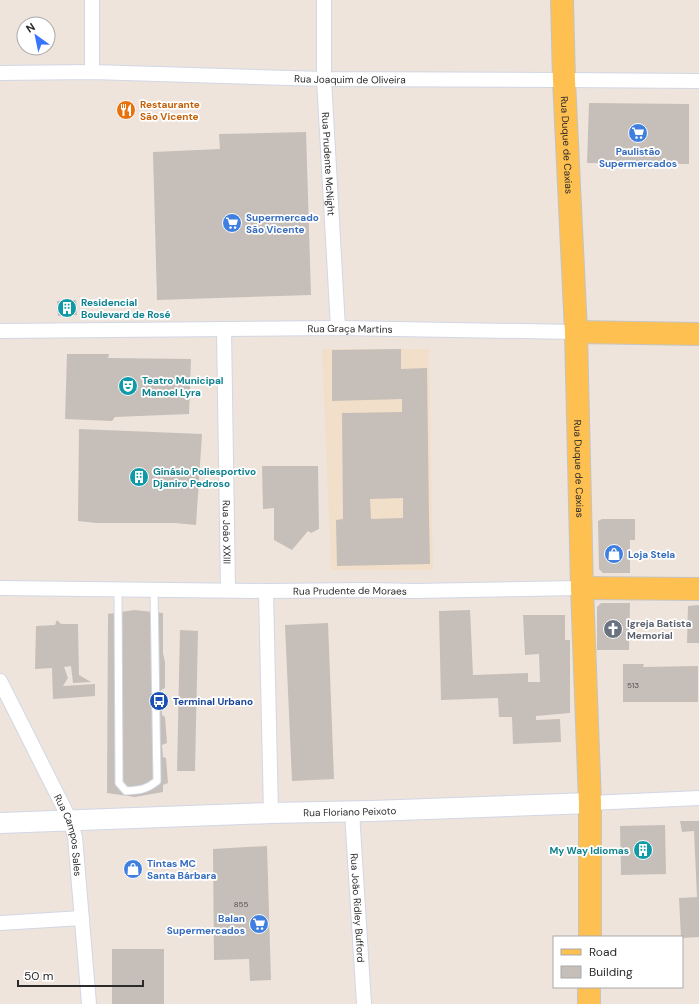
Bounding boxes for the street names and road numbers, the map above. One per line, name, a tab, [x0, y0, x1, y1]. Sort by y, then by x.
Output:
street label: Rua Joaquim de Oliveira	[294, 72, 406, 86]
street label: Rua Duque de Caxias	[558, 96, 575, 194]
street label: Rua Prudente McNight	[319, 112, 338, 216]
street label: Rua Graça Martins	[307, 322, 393, 336]
street label: Rua Duque de Caxias	[571, 420, 586, 518]
street label: Rua João XXIII	[220, 500, 234, 564]
street label: Rua Prudente de Moraes	[293, 584, 407, 598]
street label: Rua Campos Sales	[51, 792, 84, 877]
street label: Rua Floriano Peixoto	[303, 804, 397, 819]
street label: Rua João Ridley Bufford	[348, 853, 367, 963]

